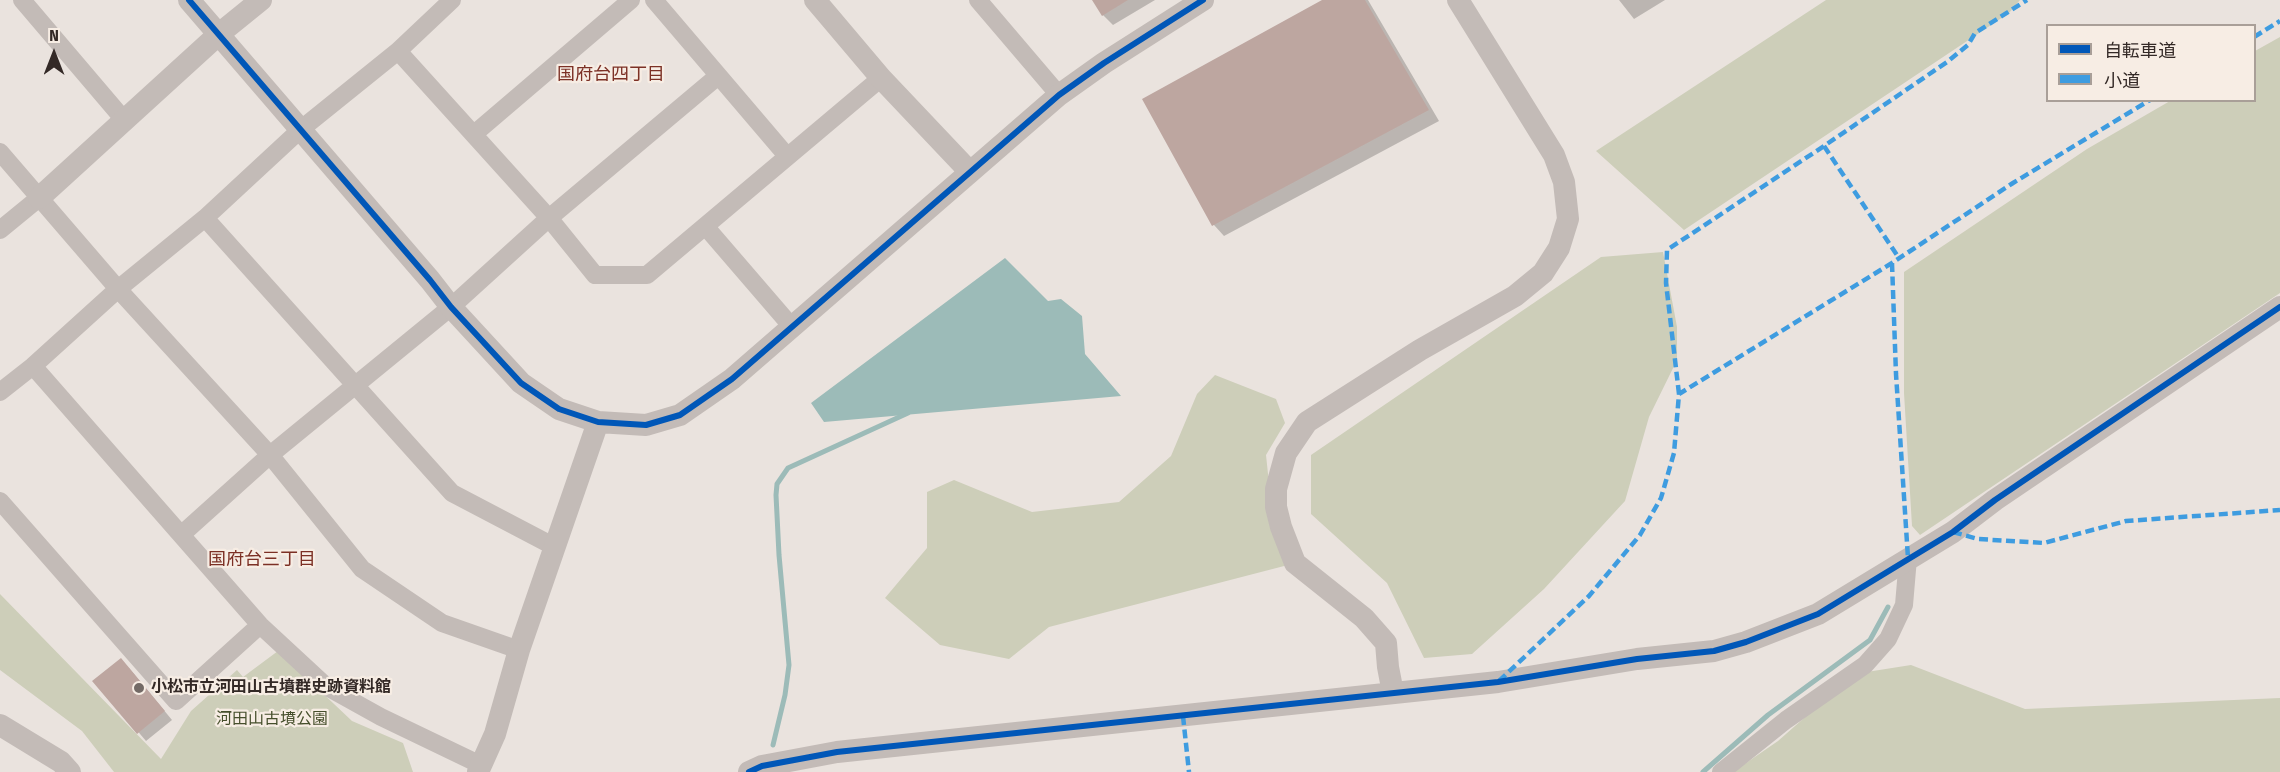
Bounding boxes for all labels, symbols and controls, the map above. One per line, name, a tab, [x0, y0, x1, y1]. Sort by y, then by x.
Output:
north arrow	[24, 24, 84, 84]
legend	[2046, 24, 2256, 102]
text: N	[49, 26, 59, 45]
text: 自転車道	[2104, 40, 2176, 62]
district label: 国府台四丁目	[557, 64, 665, 86]
text: 小道	[2104, 70, 2140, 92]
district label: 国府台三丁目	[208, 549, 316, 571]
place label: 小松市立河田山古墳群史跡資料館	[151, 678, 391, 698]
marker: 小松市立河田山古墳群史跡資料館	[132, 681, 146, 695]
park label: 河田山古墳公園	[216, 710, 328, 730]

